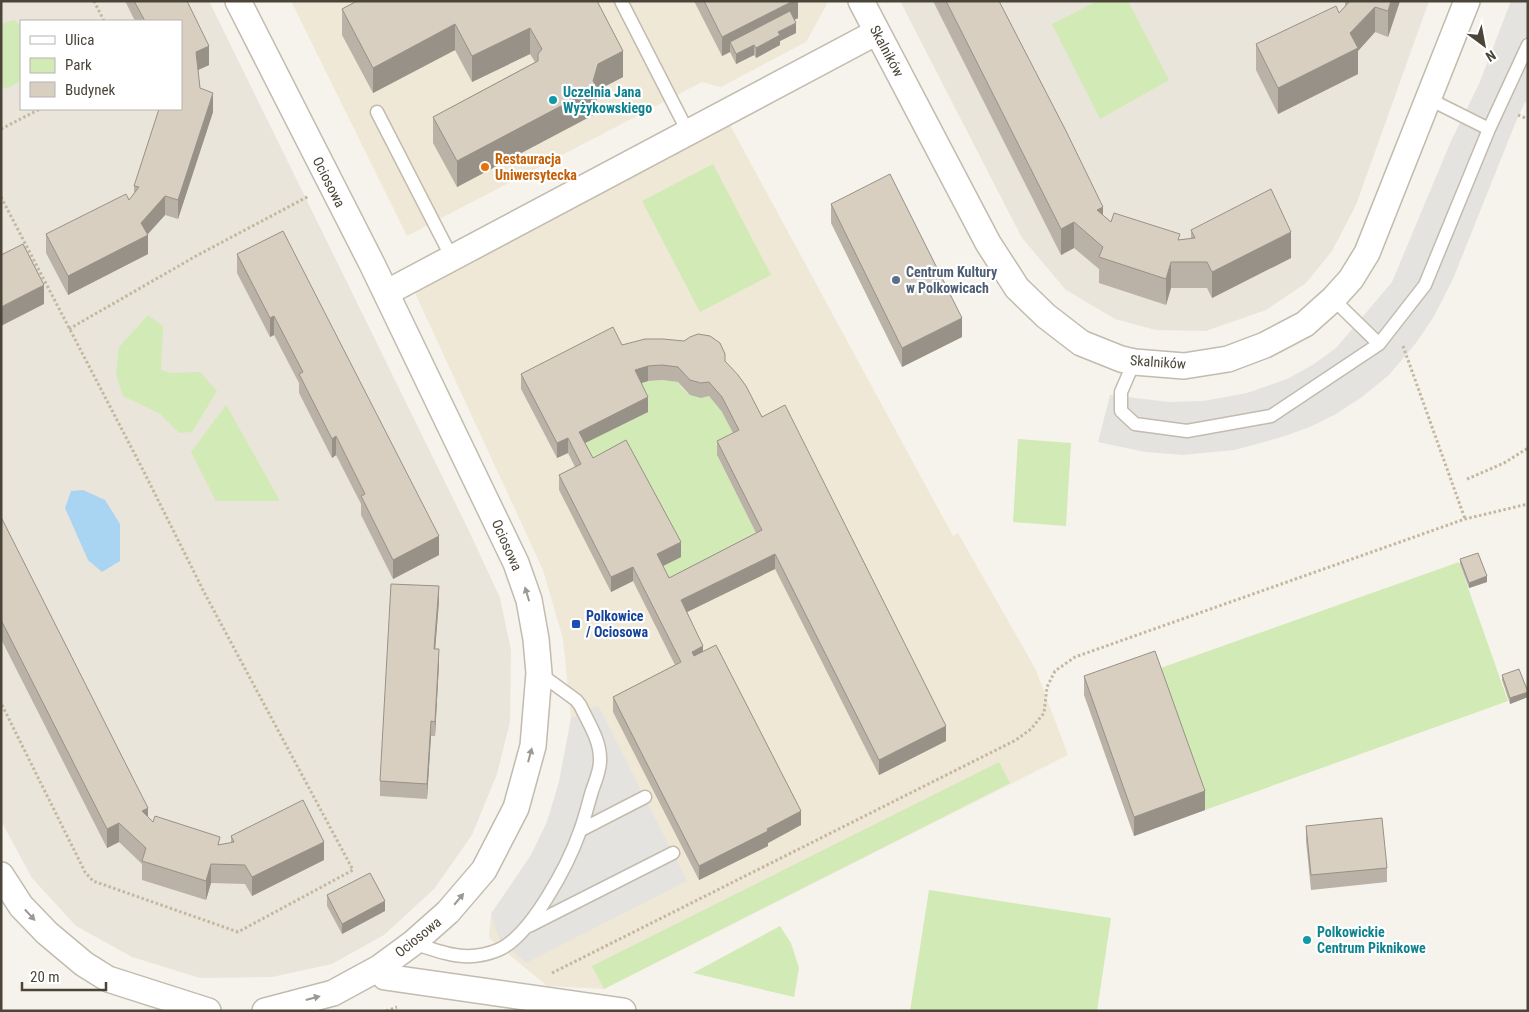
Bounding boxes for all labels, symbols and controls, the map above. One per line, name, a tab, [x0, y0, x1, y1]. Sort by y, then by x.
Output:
legend	[20, 20, 182, 110]
north arrow	[1459, 20, 1509, 70]
street label: Skalników	[867, 23, 907, 79]
text: Ulica	[65, 31, 94, 49]
text: N	[1483, 47, 1499, 65]
text: Park	[65, 56, 92, 74]
text: Budynek	[65, 81, 115, 99]
place label: Uczelnia Jana Wyżykowskiego	[563, 84, 652, 116]
marker: Uczelnia Jana Wyżykowskiego	[547, 94, 559, 106]
place label: Restauracja Uniwersytecka	[495, 151, 577, 183]
street label: Ociosowa	[310, 154, 348, 210]
marker: Restauracja Uniwersytecka	[479, 161, 491, 173]
place label: Centrum Kultury w Polkowicach	[906, 264, 998, 296]
marker: Centrum Kultury w Polkowicach	[890, 274, 902, 286]
street label: Skalników	[1130, 352, 1186, 372]
street label: Ociosowa	[489, 517, 525, 573]
one-way arrow	[522, 586, 530, 601]
place label: Polkowice / Ociosowa	[586, 608, 648, 640]
marker: Polkowice / Ociosowa	[570, 618, 582, 630]
one-way arrow	[527, 747, 535, 762]
one-way arrow	[454, 892, 465, 905]
one-way arrow	[24, 908, 36, 920]
street label: Ociosowa	[392, 914, 444, 960]
place label: Polkowickie Centrum Piknikowe	[1317, 924, 1426, 956]
marker: Polkowickie Centrum Piknikowe	[1301, 934, 1313, 946]
scale bar	[22, 960, 106, 992]
text: 20 m	[30, 968, 60, 986]
one-way arrow	[305, 994, 320, 1002]

